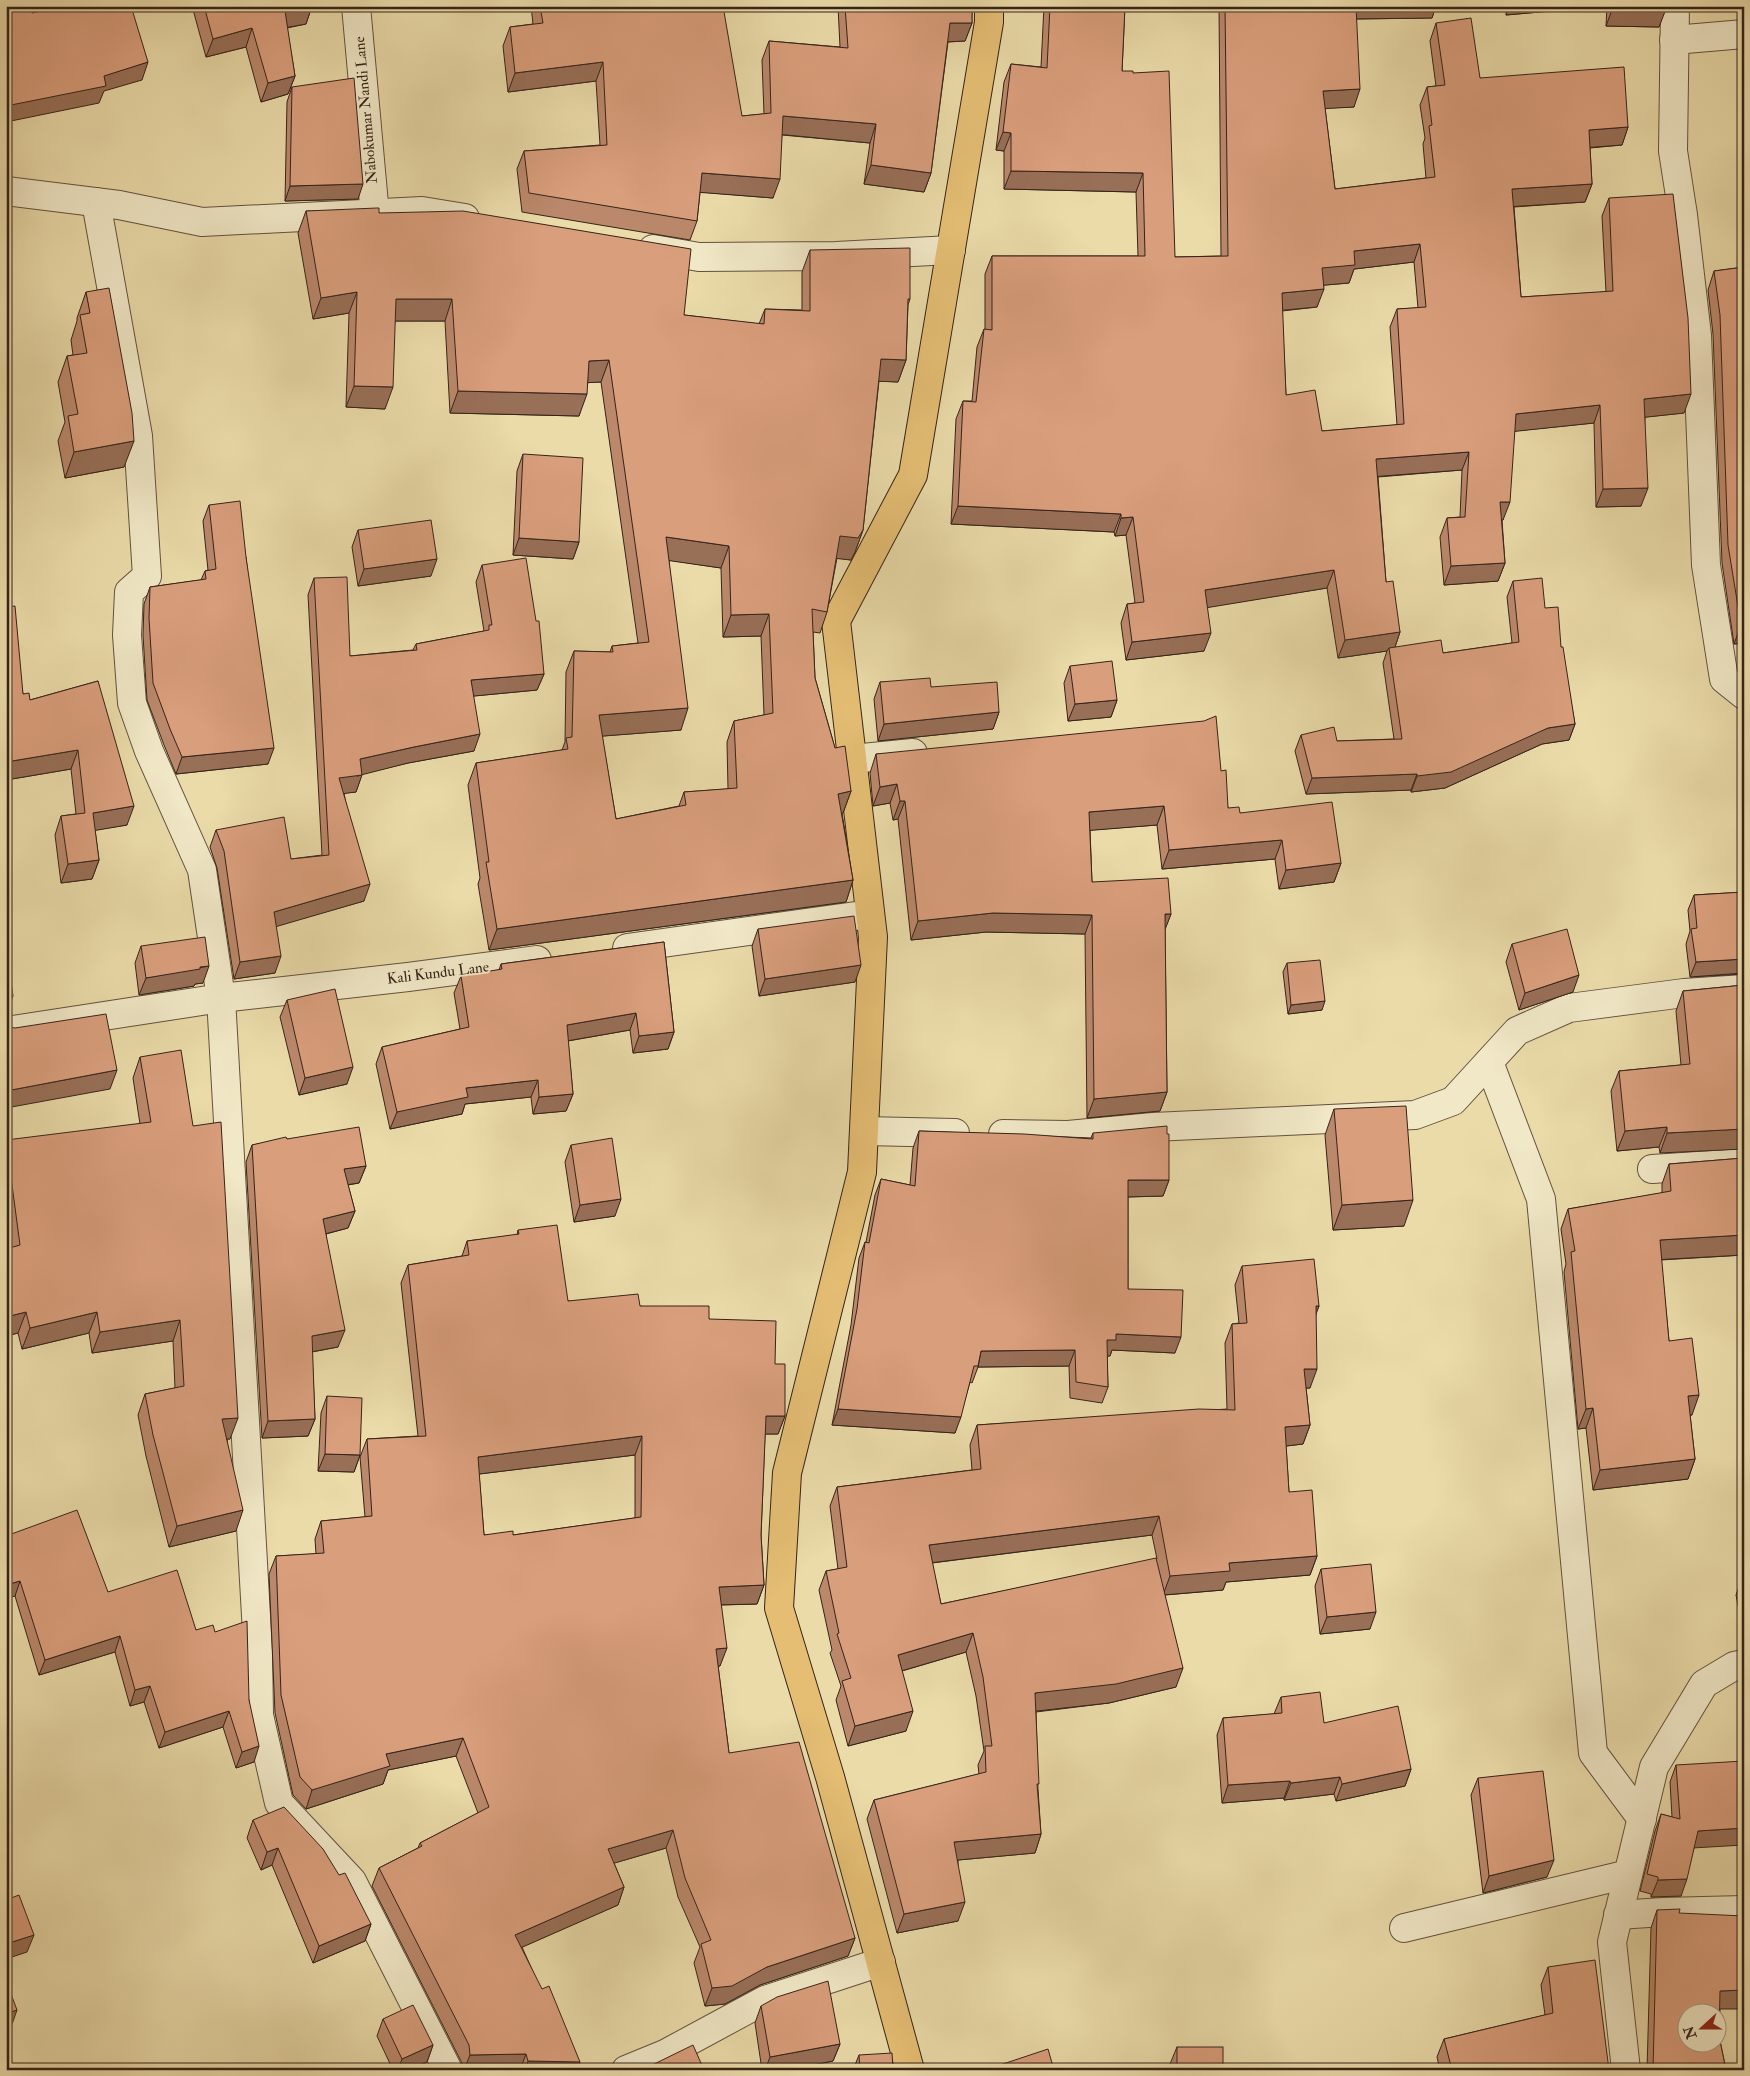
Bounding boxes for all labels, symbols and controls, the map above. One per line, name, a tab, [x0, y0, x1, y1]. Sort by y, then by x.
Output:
street label: Nabokumar Nandi Lane	[350, 36, 382, 184]
street label: Kali Kundu Lane	[386, 957, 490, 989]
north arrow	[1678, 2004, 1728, 2054]
text: N	[1680, 2023, 1701, 2042]

